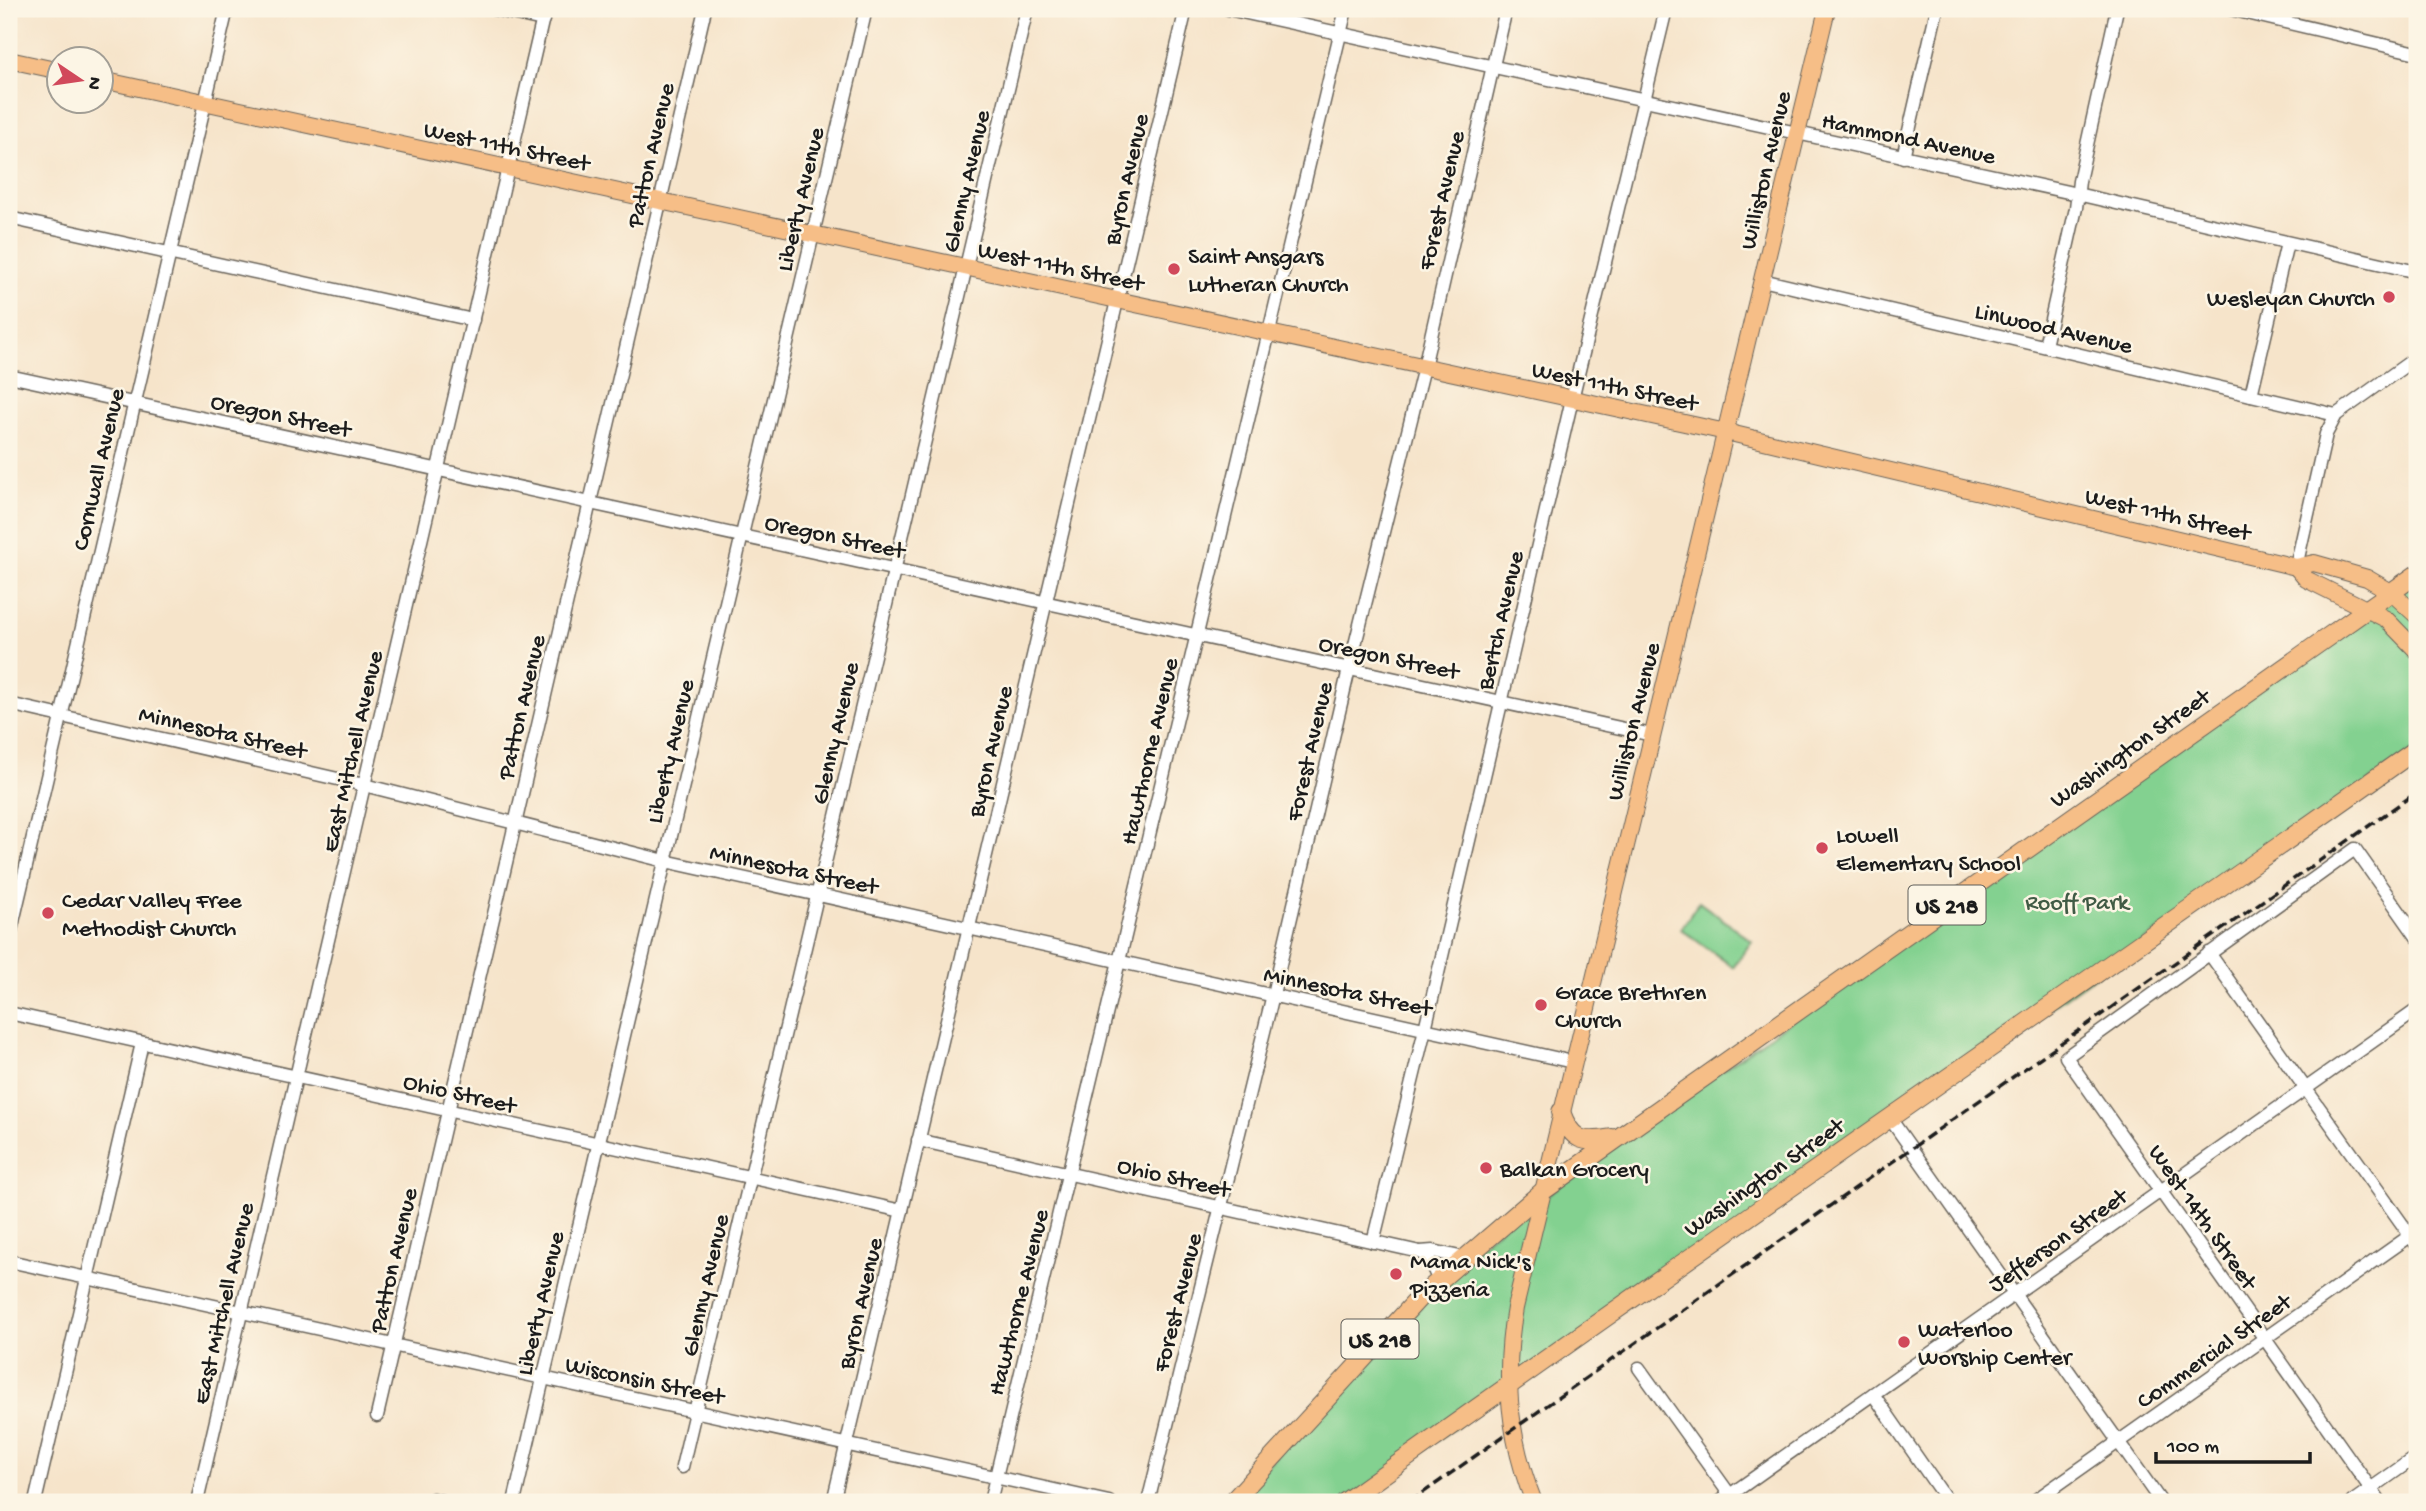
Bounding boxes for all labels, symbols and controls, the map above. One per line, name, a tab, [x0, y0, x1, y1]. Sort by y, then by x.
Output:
north arrow	[46, 46, 116, 116]
text: N	[81, 74, 106, 92]
street label: Patton Avenue	[621, 80, 683, 232]
street label: Williston Avenue	[1735, 88, 1800, 253]
street label: Glenny Avenue	[938, 107, 999, 256]
street label: Hammond Avenue	[1819, 108, 1998, 173]
street label: Byron Avenue	[1099, 111, 1158, 249]
street label: West 11th Street	[421, 117, 594, 181]
street label: Liberty Avenue	[772, 124, 833, 275]
street label: Forest Avenue	[1413, 128, 1474, 274]
street label: West 11th Street	[975, 237, 1148, 301]
place label: Saint Ansgars Lutheran Church	[1188, 244, 1349, 301]
marker: Saint Ansgars Lutheran Church	[1166, 261, 1182, 277]
place label: Wesleyan Church	[2207, 286, 2375, 315]
marker: Wesleyan Church	[2381, 289, 2397, 305]
street label: Linwood Avenue	[1972, 298, 2135, 363]
street label: West 11th Street	[1529, 357, 1702, 421]
street label: Cornwall Avenue	[68, 385, 133, 554]
street label: Oregon Street	[208, 388, 355, 447]
street label: West 11th Street	[2082, 483, 2255, 550]
street label: Oregon Street	[762, 509, 909, 568]
street label: Bertch Avenue	[1472, 548, 1533, 694]
street label: Oregon Street	[1316, 630, 1463, 689]
street label: Patton Avenue	[492, 632, 554, 784]
street label: Williston Avenue	[1602, 639, 1669, 804]
street label: East Mitchell Avenue	[317, 648, 392, 855]
street label: Hawthorne Avenue	[1116, 655, 1187, 848]
street label: Glenny Avenue	[807, 659, 868, 808]
street label: Liberty Avenue	[642, 676, 703, 827]
street label: Forest Avenue	[1281, 679, 1342, 825]
street label: Byron Avenue	[963, 683, 1022, 821]
street label: Washington Street	[2045, 683, 2219, 816]
street label: Minnesota Street	[136, 701, 311, 768]
place label: Lowell Elementary School	[1836, 823, 2021, 880]
street label: Minnesota Street	[707, 839, 882, 904]
marker: Lowell Elementary School	[1814, 840, 1830, 856]
road number: US 218	[1909, 885, 1986, 924]
place label: Cedar Valley Free Methodist Church	[62, 888, 242, 945]
park label: Rooff Park	[2025, 890, 2131, 919]
marker: Cedar Valley Free Methodist Church	[40, 905, 56, 921]
street label: Minnesota Street	[1261, 961, 1436, 1026]
place label: Grace Brethren Church	[1555, 980, 1707, 1037]
marker: Grace Brethren Church	[1533, 997, 1549, 1013]
street label: Ohio Street	[400, 1068, 520, 1123]
street label: Washington Street	[1679, 1112, 1853, 1245]
street label: West 14th Street	[2140, 1140, 2263, 1298]
street label: Ohio Street	[1114, 1152, 1234, 1207]
place label: Balkan Grocery	[1499, 1157, 1649, 1186]
marker: Balkan Grocery	[1478, 1160, 1494, 1176]
street label: Jefferson Street	[1984, 1182, 2136, 1301]
street label: Patton Avenue	[364, 1185, 426, 1337]
street label: East Mitchell Avenue	[188, 1200, 263, 1407]
street label: Hawthorne Avenue	[983, 1206, 1058, 1399]
street label: Glenny Avenue	[677, 1211, 738, 1360]
street label: Liberty Avenue	[512, 1228, 573, 1379]
street label: Forest Avenue	[1148, 1230, 1211, 1376]
street label: Byron Avenue	[833, 1235, 892, 1373]
place label: Mama Nick's Pizzeria	[1409, 1249, 1532, 1306]
marker: Mama Nick's Pizzeria	[1388, 1266, 1404, 1282]
street label: Commercial Street	[2132, 1288, 2300, 1417]
place label: Waterloo Worship Center	[1918, 1317, 2074, 1374]
road number: US 218	[1342, 1320, 1418, 1358]
marker: Waterloo Worship Center	[1896, 1334, 1912, 1350]
street label: Wisconsin Street	[562, 1351, 728, 1414]
scale bar	[2156, 1420, 2310, 1464]
text: 100 m	[2166, 1436, 2219, 1461]

